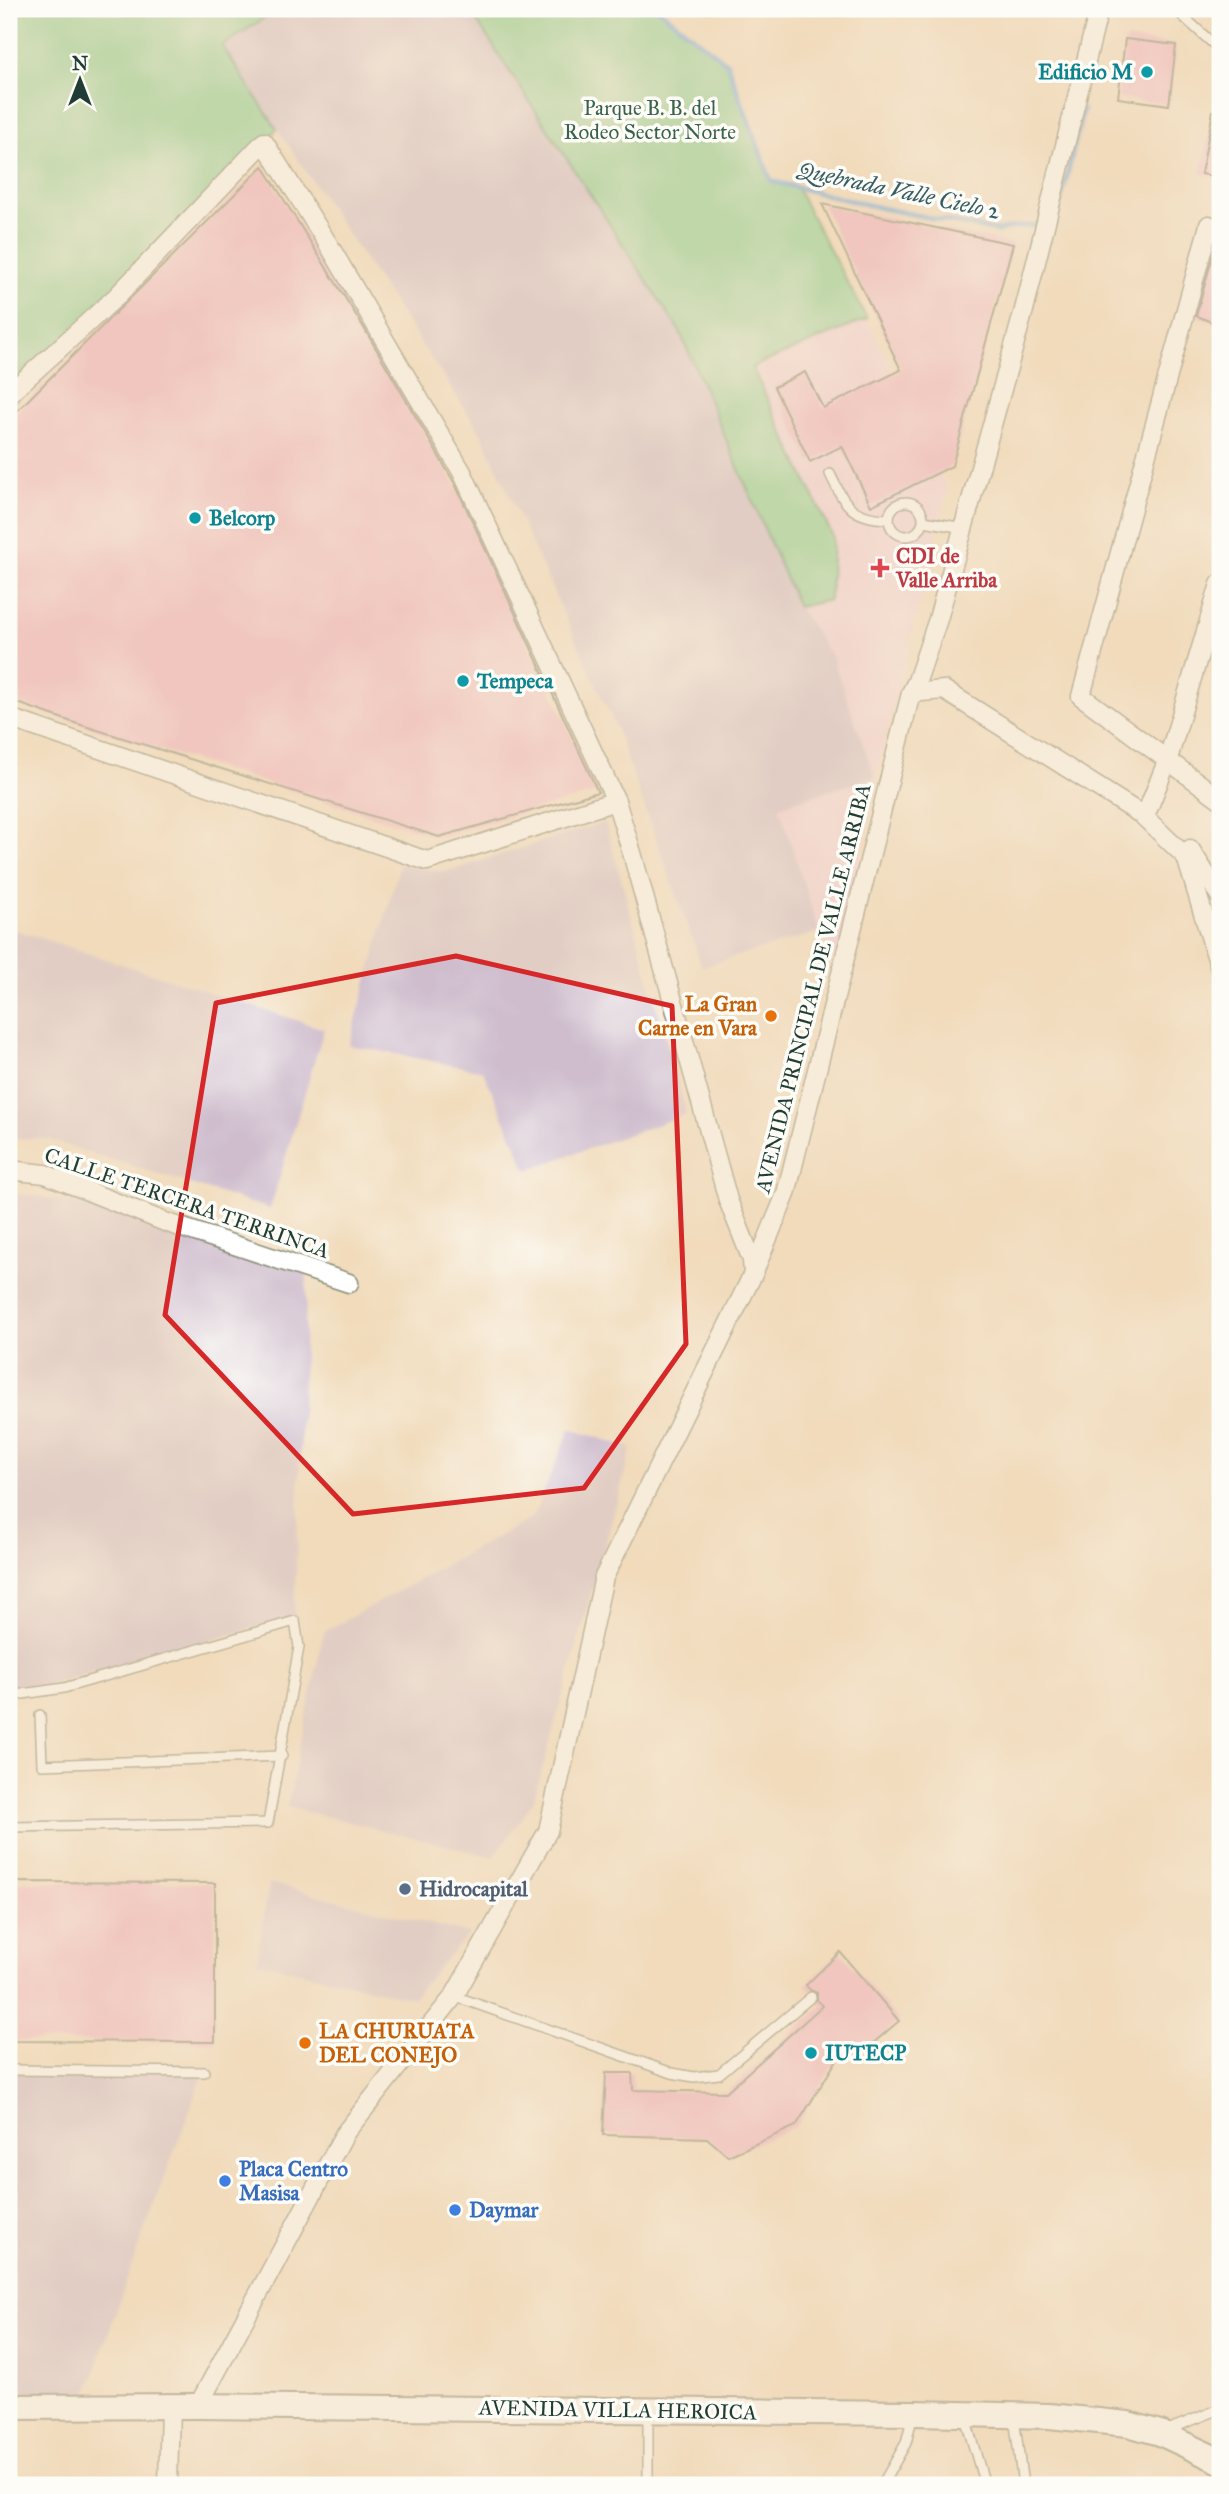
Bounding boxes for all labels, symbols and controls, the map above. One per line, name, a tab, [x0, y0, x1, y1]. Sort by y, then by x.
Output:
north arrow	[46, 46, 116, 116]
text: N	[72, 52, 88, 75]
place label: Edificio M	[1038, 59, 1133, 85]
marker: Edificio M	[1139, 64, 1155, 80]
park label: Parque B. B. del Rodeo Sector Norte	[564, 95, 736, 145]
water label: Quebrada Valle Cielo 2	[795, 155, 1003, 225]
place label: Belcorp	[209, 505, 276, 531]
marker: Belcorp	[187, 510, 203, 526]
place label: CDI de Valle Arriba	[895, 543, 998, 593]
marker: CDI de Valle Arriba	[870, 558, 890, 578]
place label: Tempeca	[476, 668, 554, 694]
marker: Tempeca	[455, 673, 471, 689]
street label: AVENIDA PRINCIPAL DE VALLE ARRIBA	[749, 781, 877, 1196]
place label: La Gran Carne en Vara	[638, 991, 758, 1041]
marker: La Gran Carne en Vara	[763, 1008, 779, 1024]
street label: CALLE TERCERA TERRINCA	[41, 1142, 333, 1264]
place label: Hidrocapital	[419, 1876, 529, 1902]
marker: Hidrocapital	[397, 1881, 413, 1897]
place label: LA CHURUATA DEL CONEJO	[319, 2018, 475, 2069]
marker: LA CHURUATA DEL CONEJO	[297, 2035, 313, 2051]
place label: IUTECP	[825, 2040, 906, 2066]
marker: IUTECP	[803, 2045, 819, 2061]
place label: Placa Centro Masisa	[239, 2156, 348, 2206]
marker: Placa Centro Masisa	[217, 2173, 233, 2189]
place label: Daymar	[469, 2197, 540, 2223]
marker: Daymar	[447, 2202, 463, 2218]
street label: AVENIDA VILLA HEROICA	[478, 2395, 757, 2425]

